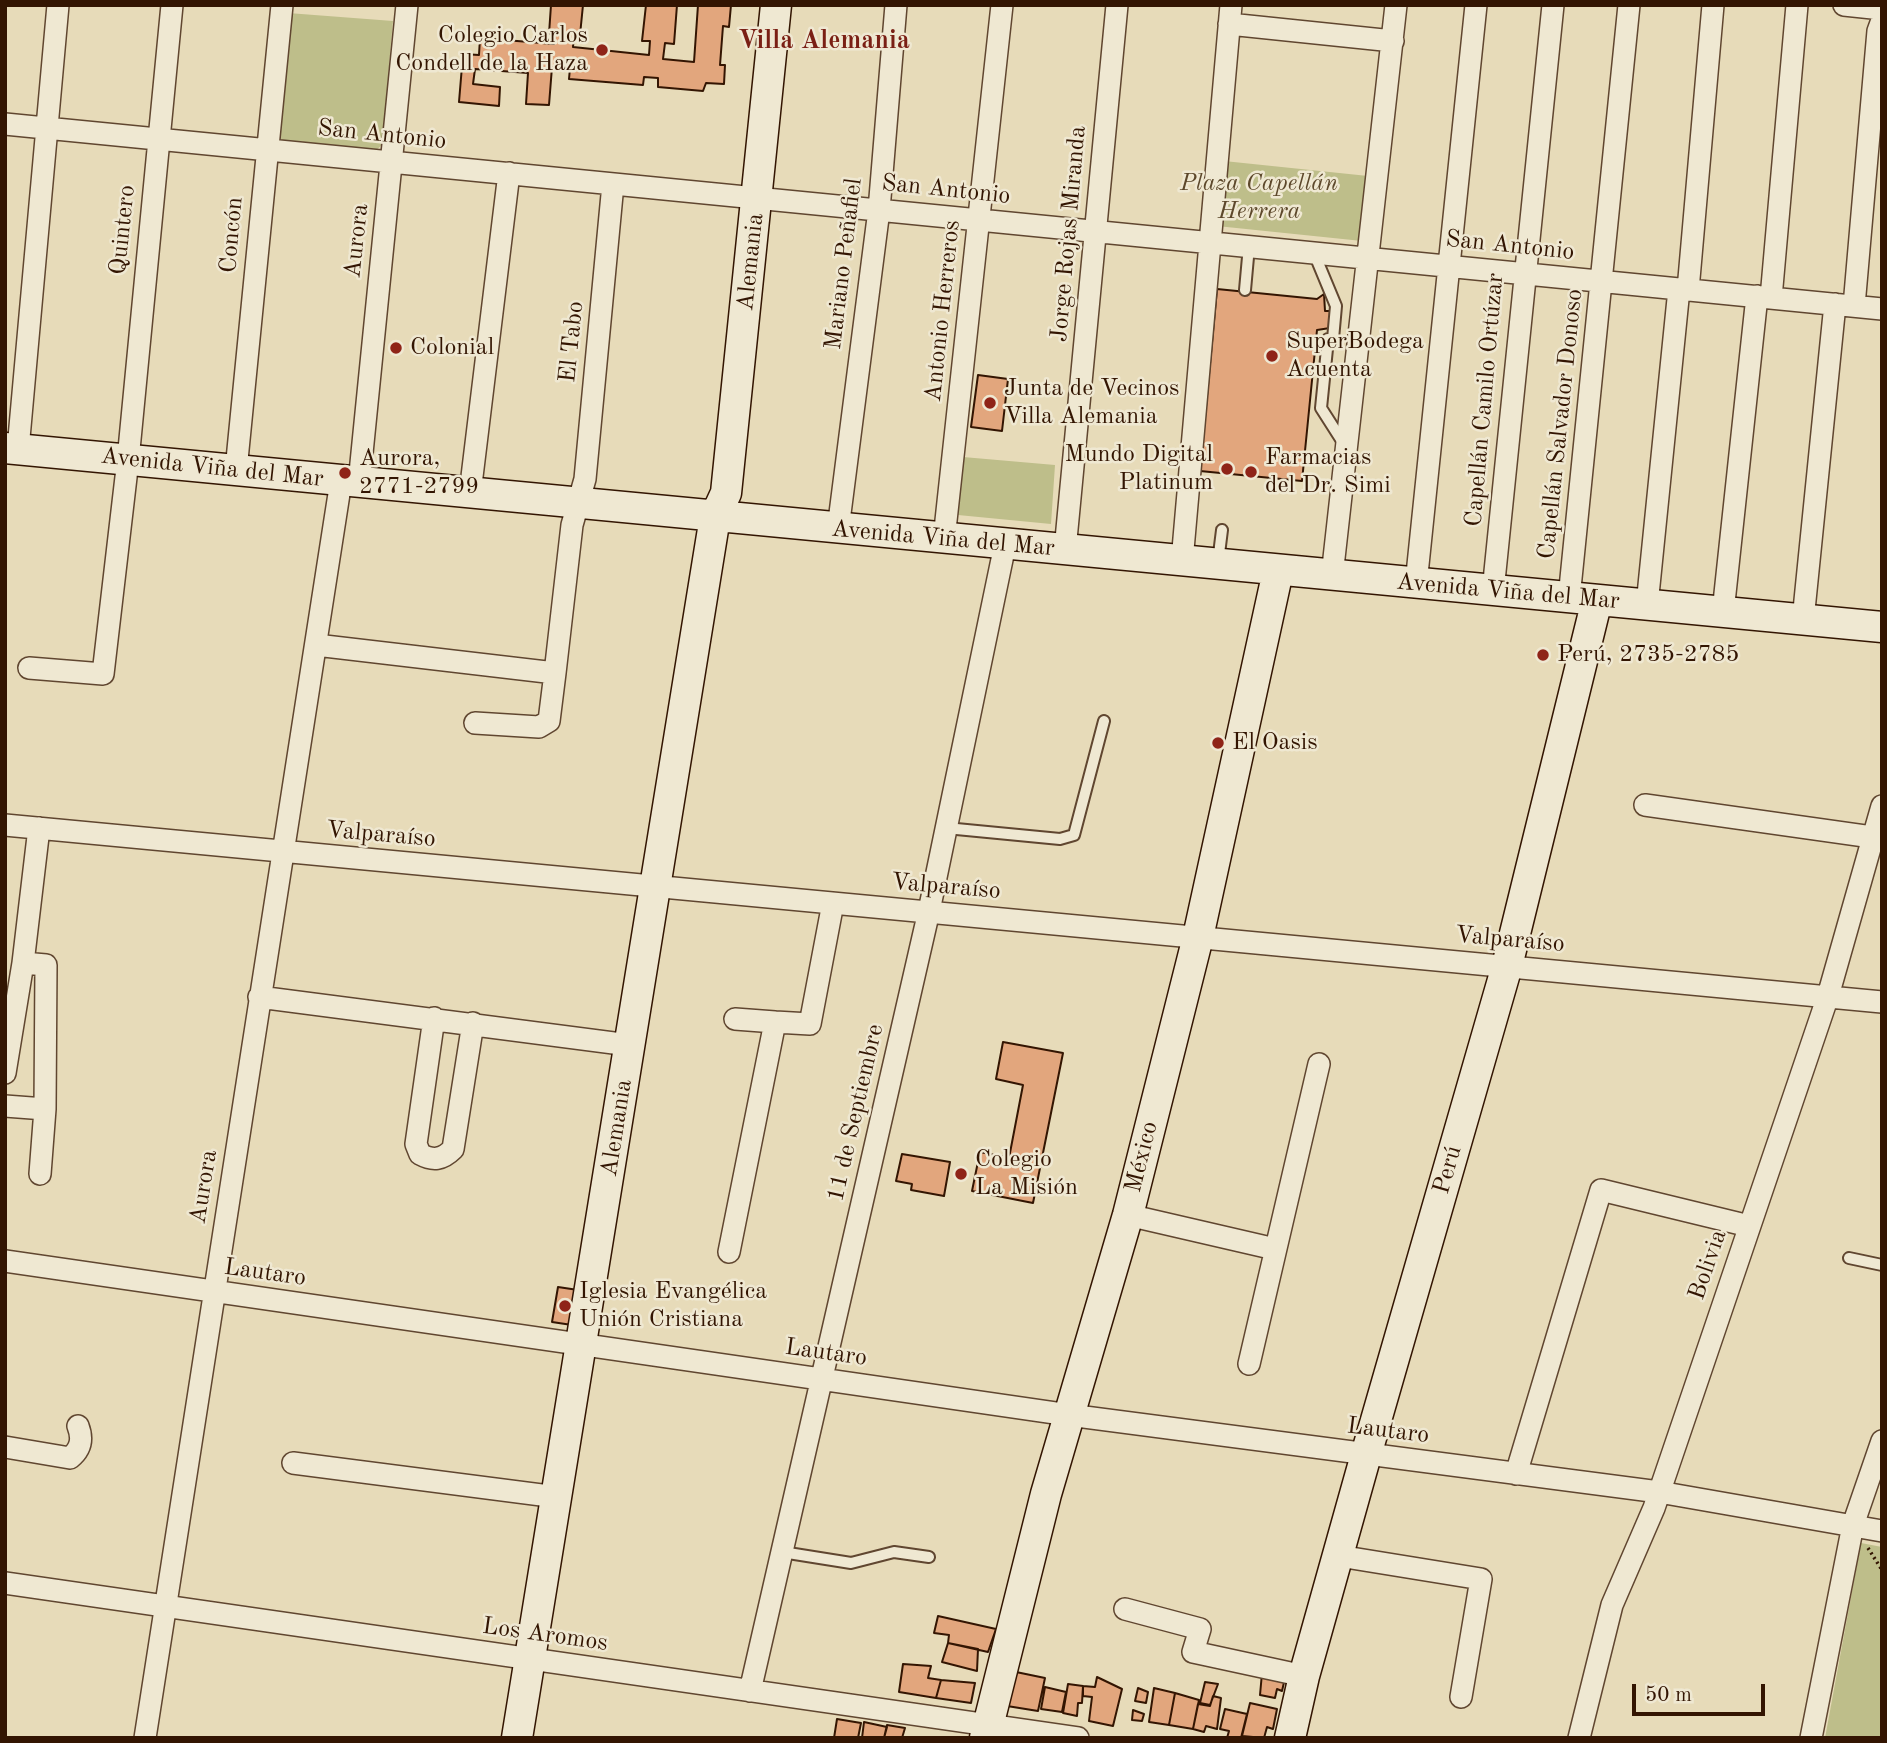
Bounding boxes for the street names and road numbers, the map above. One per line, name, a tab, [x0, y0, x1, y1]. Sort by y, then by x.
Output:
street label: San Antonio	[316, 114, 448, 156]
street label: Jorge Rojas Miranda	[1045, 125, 1093, 343]
street label: San Antonio	[880, 169, 1012, 211]
street label: Mariano Peñafiel	[819, 176, 869, 352]
street label: Quintero	[104, 184, 142, 276]
street label: Concón	[214, 196, 250, 274]
street label: Aurora	[339, 202, 375, 280]
street label: Alemania	[732, 212, 770, 312]
street label: Antonio Herreros	[919, 219, 967, 403]
street label: San Antonio	[1444, 225, 1576, 267]
street label: Capellán Camilo Ortúzar	[1460, 272, 1510, 528]
street label: Capellán Salvador Donoso	[1532, 287, 1590, 561]
street label: El Tabo	[553, 300, 591, 384]
street label: Avenida Viña del Mar	[99, 442, 325, 494]
street label: Avenida Viña del Mar	[830, 515, 1056, 563]
street label: Avenida Viña del Mar	[1395, 568, 1621, 616]
street label: Valparaíso	[325, 816, 437, 854]
street label: Valparaíso	[890, 868, 1002, 906]
street label: Valparaíso	[1454, 921, 1566, 959]
street label: 11 de Septiembre	[822, 1021, 890, 1205]
street label: Alemania	[595, 1077, 639, 1179]
street label: México	[1119, 1118, 1165, 1196]
street label: Perú	[1427, 1143, 1469, 1197]
street label: Aurora	[184, 1148, 224, 1226]
street label: Bolivia	[1683, 1226, 1733, 1304]
street label: Lautaro	[222, 1253, 308, 1293]
street label: Lautaro	[783, 1333, 869, 1373]
street label: Lautaro	[1345, 1412, 1431, 1450]
street label: Los Aromos	[480, 1612, 610, 1658]

